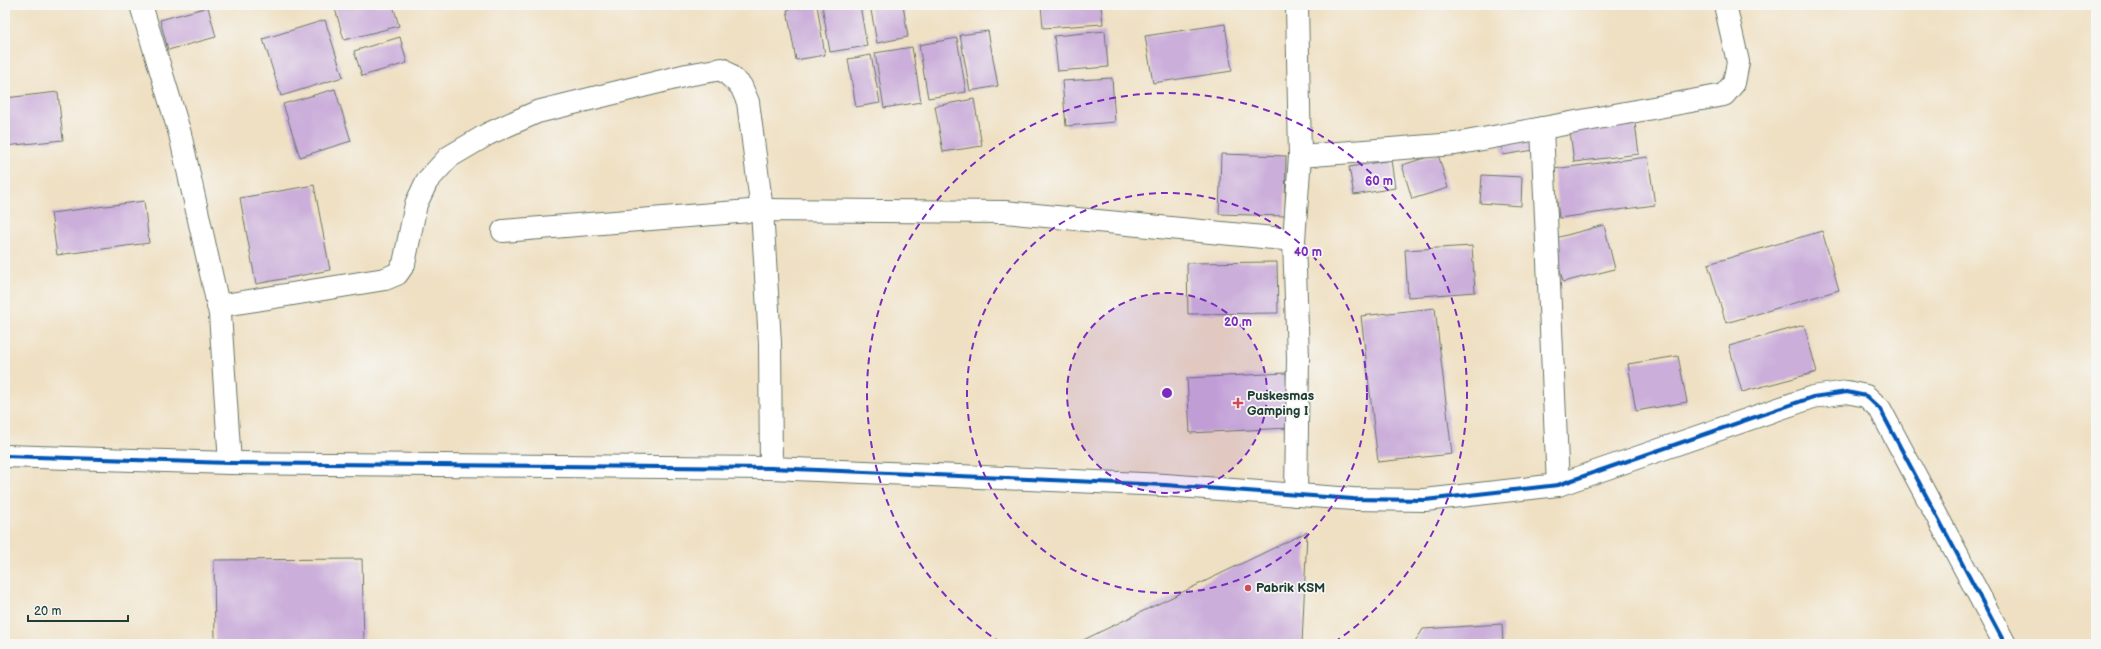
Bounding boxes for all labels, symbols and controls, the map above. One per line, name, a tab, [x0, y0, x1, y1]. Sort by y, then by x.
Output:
text: 60 m	[1365, 174, 1393, 189]
text: 40 m	[1294, 245, 1322, 260]
text: 20 m	[1224, 315, 1252, 330]
centre of rings	[1160, 386, 1174, 400]
place label: Puskesmas Gamping I	[1247, 388, 1314, 419]
marker: Puskesmas Gamping I	[1232, 397, 1244, 409]
place label: Pabrik KSM	[1256, 580, 1325, 596]
marker: Pabrik KSM	[1243, 583, 1253, 593]
scale bar	[28, 597, 128, 623]
text: 20 m	[34, 604, 61, 619]

